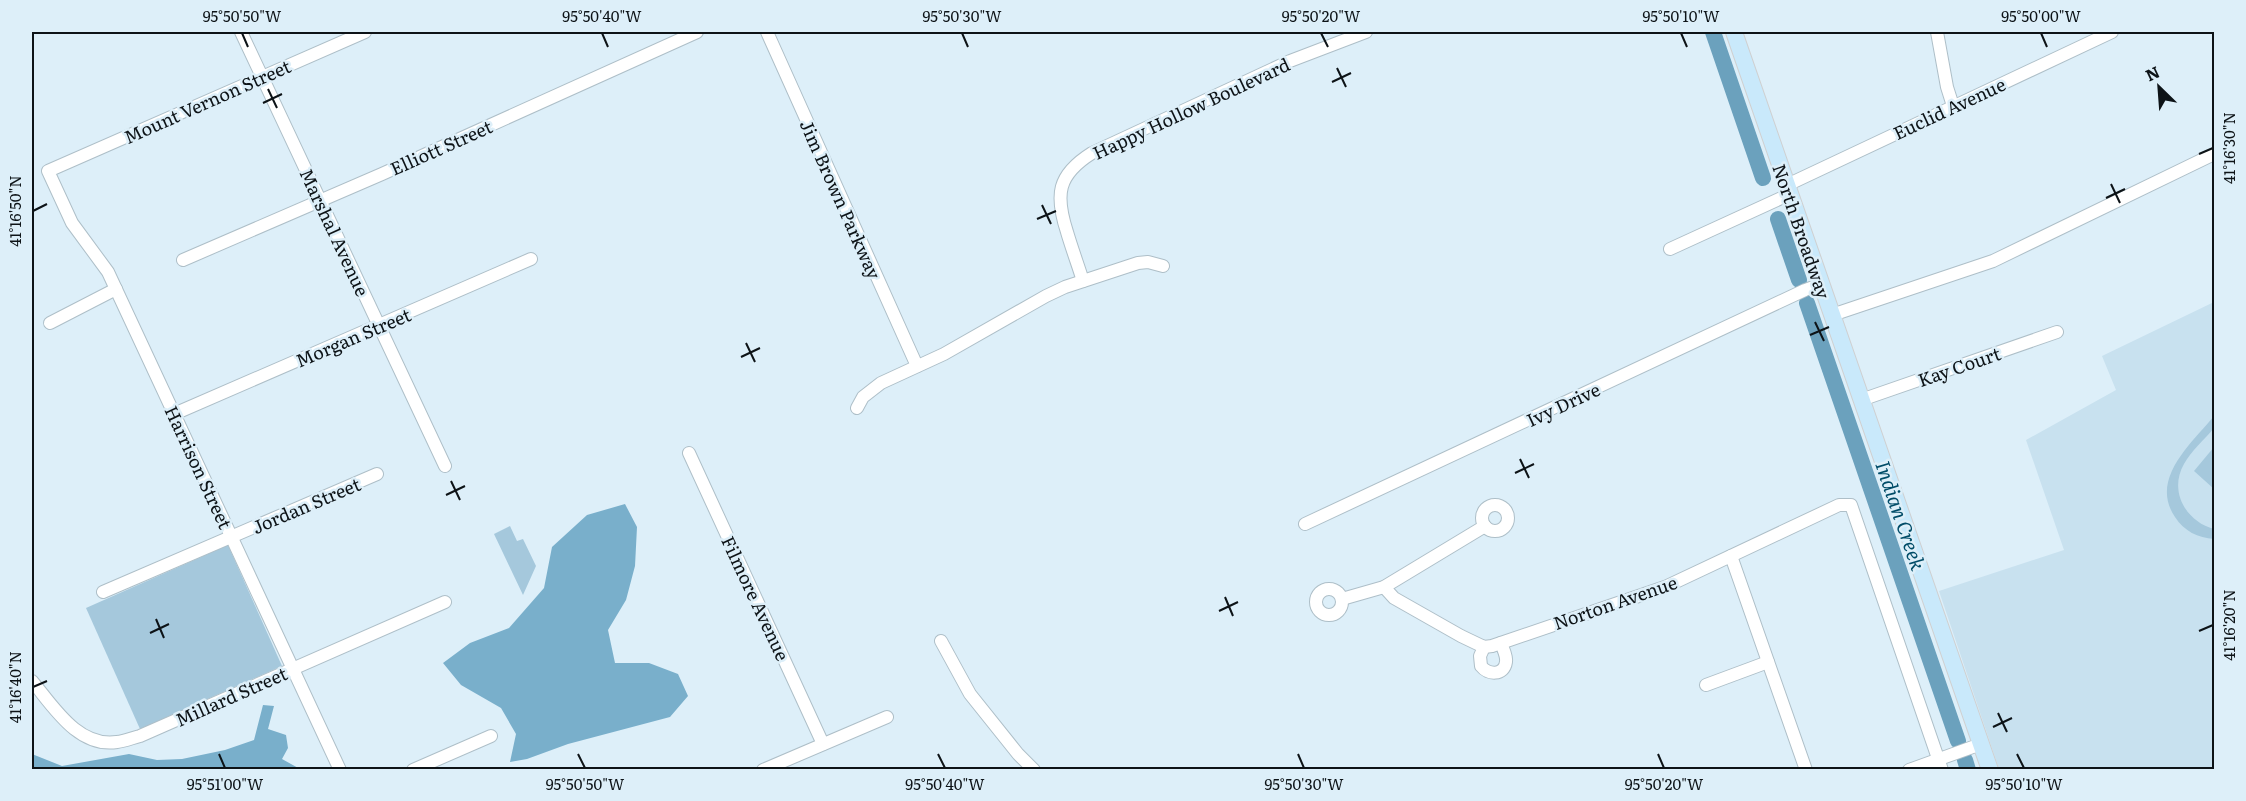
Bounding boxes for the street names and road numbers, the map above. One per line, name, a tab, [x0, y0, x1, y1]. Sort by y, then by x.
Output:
street label: Happy Hollow Boulevard	[1088, 50, 1294, 166]
street label: Mount Vernon Street	[119, 52, 295, 150]
street label: Euclid Avenue	[1888, 70, 2010, 146]
street label: Elliott Street	[386, 112, 497, 182]
street label: Jim Brown Parkway	[794, 115, 889, 284]
street label: North Broadway	[1766, 160, 1838, 303]
street label: Marshal Avenue	[294, 164, 376, 300]
street label: Morgan Street	[291, 300, 416, 373]
street label: Kay Court	[1914, 339, 2005, 393]
street label: Ivy Drive	[1522, 375, 1604, 433]
street label: Harrison Street	[159, 401, 240, 534]
street label: Jordan Street	[248, 470, 365, 540]
street label: Filmore Avenue	[715, 531, 797, 665]
street label: Norton Avenue	[1549, 568, 1681, 636]
street label: Millard Street	[171, 659, 292, 733]

